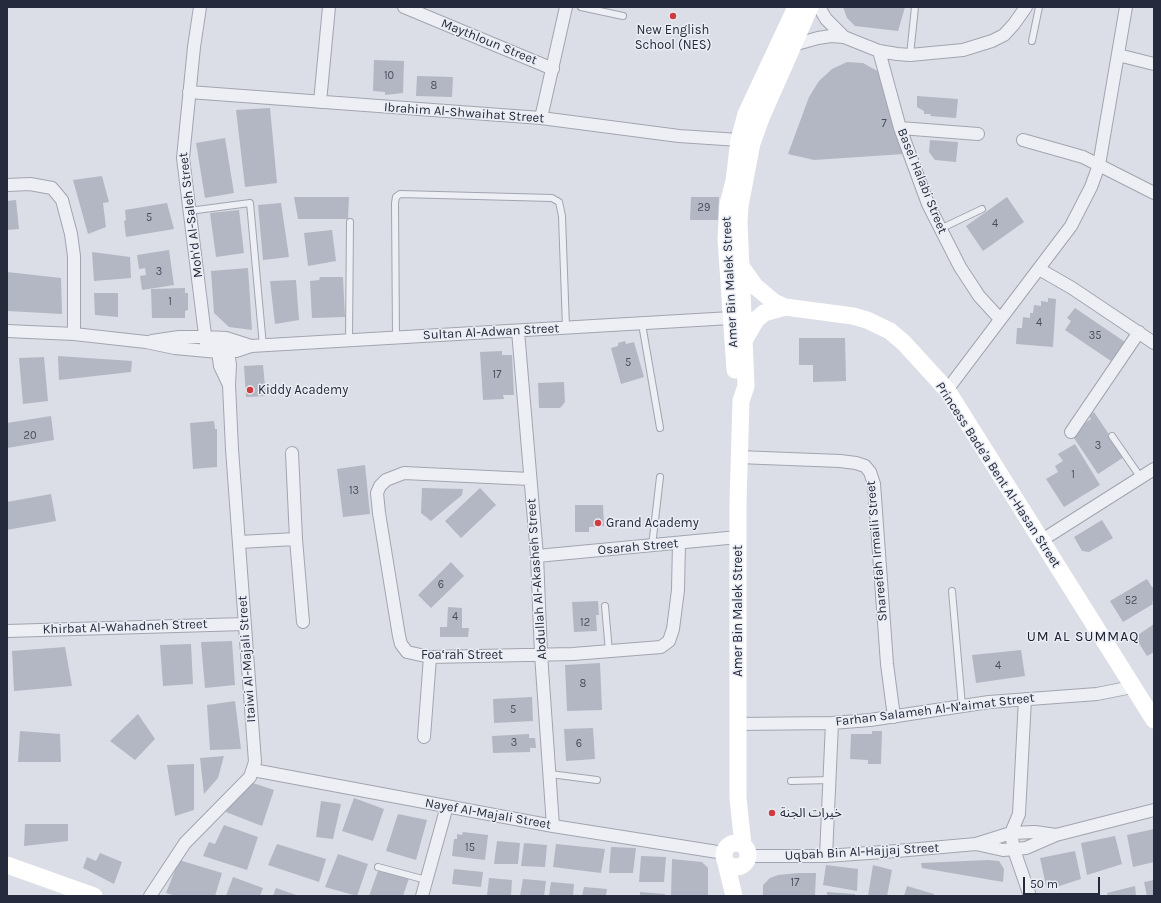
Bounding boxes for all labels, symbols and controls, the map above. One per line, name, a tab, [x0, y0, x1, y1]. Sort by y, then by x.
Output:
marker: New English School (NES)	[668, 11, 678, 21]
street label: Maythloun Street	[439, 16, 539, 68]
place label: New English School (NES)	[635, 22, 711, 53]
house number: 10	[384, 69, 394, 83]
house number: 8	[431, 79, 437, 93]
street label: Ibrahim Al-Shwaihat Street	[383, 100, 545, 126]
house number: 7	[881, 117, 887, 131]
street label: Basel Halabi Street	[894, 126, 950, 236]
street label: Moh'd Al-Saleh Street	[176, 151, 206, 279]
house number: 29	[698, 201, 710, 215]
house number: 5	[146, 211, 152, 225]
street label: Amer Bin Malek Street	[719, 216, 741, 348]
house number: 4	[992, 217, 998, 231]
house number: 3	[156, 265, 162, 279]
house number: 1	[168, 295, 172, 309]
house number: 4	[1036, 316, 1042, 330]
street label: Sultan Al-Adwan Street	[423, 321, 559, 343]
house number: 35	[1089, 329, 1101, 343]
house number: 5	[625, 356, 631, 370]
house number: 17	[493, 368, 501, 382]
street label: Princess Bade'a Bent Al-Hasan Street	[932, 379, 1064, 571]
place label: Kiddy Academy	[258, 382, 348, 398]
marker: Kiddy Academy	[245, 385, 255, 395]
house number: 20	[24, 429, 36, 443]
house number: 3	[1095, 439, 1101, 453]
house number: 1	[1071, 468, 1075, 482]
street label: Shareefah Irmaili Street	[863, 480, 891, 622]
house number: 13	[349, 484, 359, 498]
street label: Abdullah Al-Akasheh Street	[524, 498, 550, 660]
place label: Grand Academy	[606, 515, 699, 531]
marker: Grand Academy	[593, 518, 603, 528]
street label: Osarah Street	[597, 536, 679, 558]
street label: Amer Bin Malek Street	[730, 545, 746, 677]
house number: 6	[438, 578, 444, 592]
house number: 52	[1125, 594, 1137, 608]
street label: Itaiwi Al-Majali Street	[235, 595, 259, 723]
house number: 4	[452, 610, 458, 624]
street label: Khirbat Al-Wahadneh Street	[42, 616, 208, 638]
house number: 12	[580, 616, 590, 630]
district label: UM AL SUMMAQ	[1027, 629, 1139, 645]
street label: Foa‘rah Street	[421, 647, 503, 663]
house number: 4	[995, 659, 1001, 673]
house number: 8	[580, 677, 586, 691]
street label: Farhan Salameh Al-N'aimat Street	[835, 690, 1035, 730]
house number: 5	[510, 703, 516, 717]
house number: 3	[511, 736, 517, 750]
house number: 6	[576, 737, 582, 751]
street label: Nayef Al-Majali Street	[424, 795, 552, 833]
place label: خيرات الجنة	[780, 805, 842, 821]
marker: خيرات الجنة	[767, 808, 777, 818]
street label: Uqbah Bin Al-Hajjaj Street	[784, 840, 940, 864]
house number: 15	[465, 841, 475, 855]
scale bar	[1025, 869, 1102, 895]
house number: 17	[791, 876, 799, 890]
text: 50 m	[1030, 877, 1058, 891]

